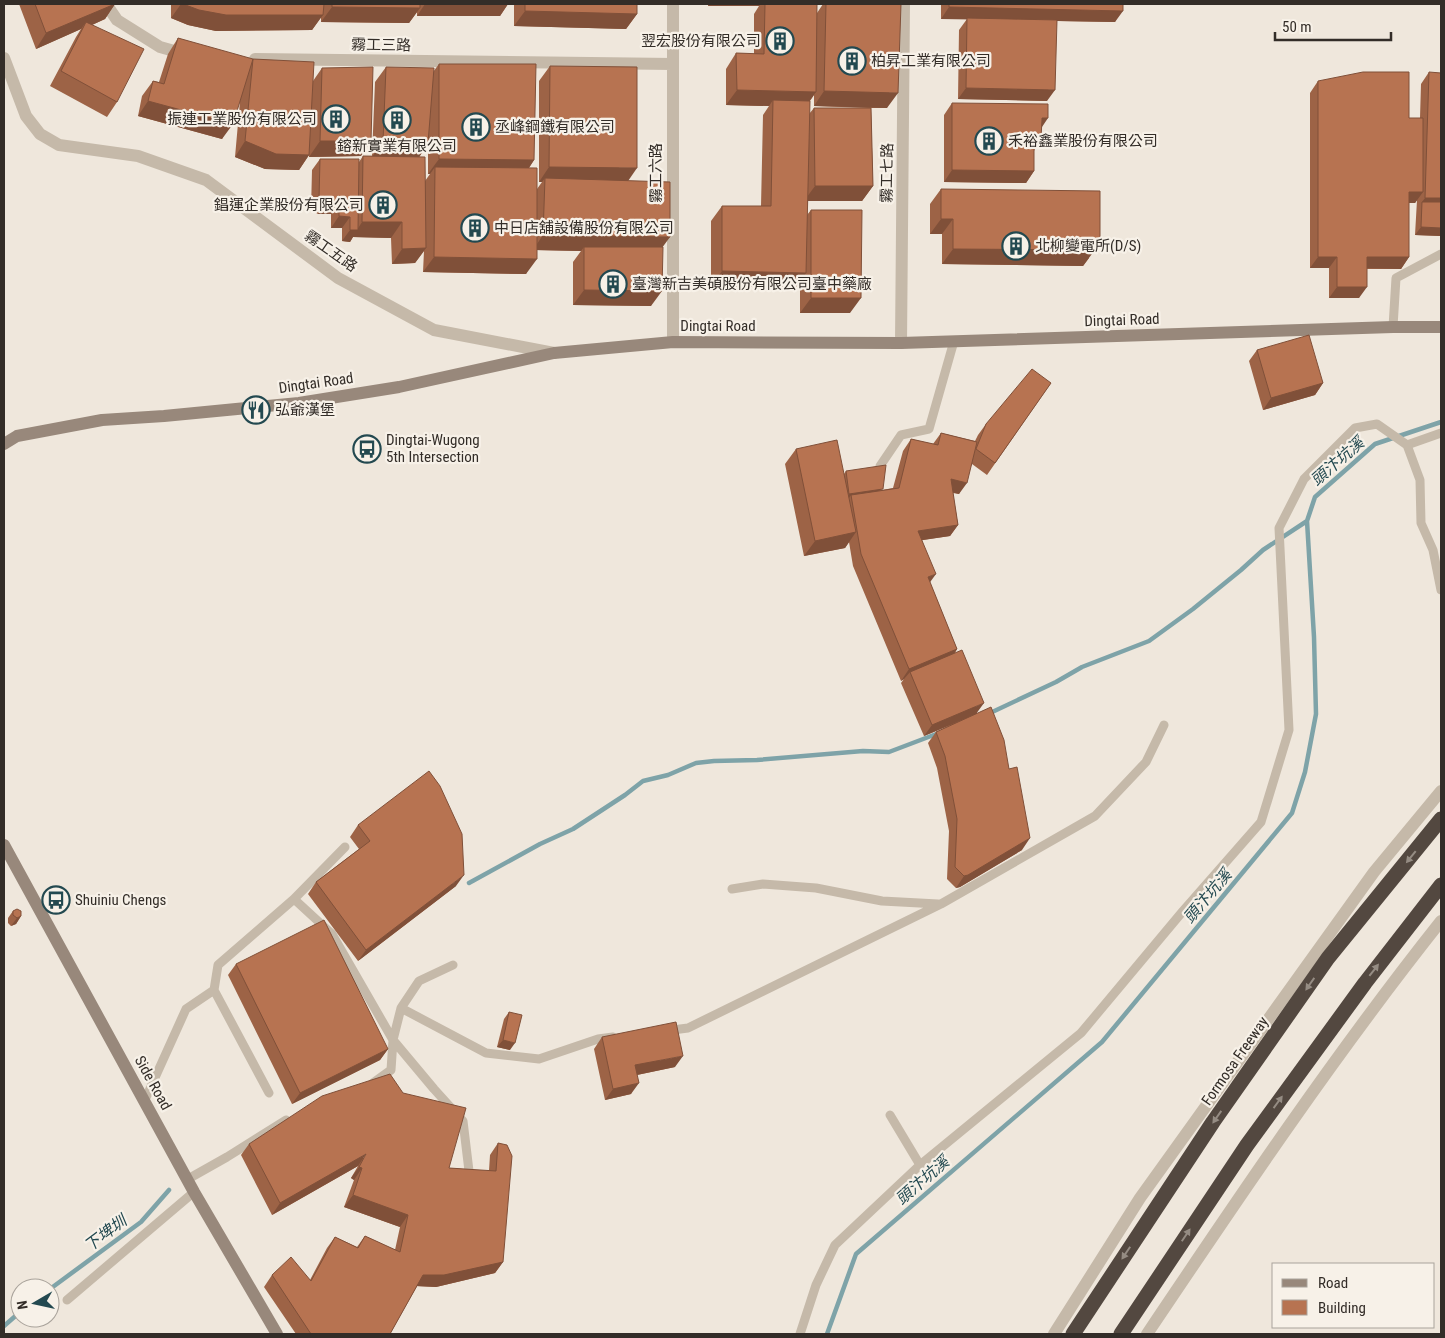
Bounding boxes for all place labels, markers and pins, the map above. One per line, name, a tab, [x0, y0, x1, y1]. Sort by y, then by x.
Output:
building icon: 翌宏股份有限公司	[765, 26, 795, 56]
place label: 翌宏股份有限公司	[641, 32, 761, 50]
building icon: 柏昇工業有限公司	[837, 46, 867, 76]
place label: 柏昇工業有限公司	[871, 52, 991, 70]
building icon: 振連工業股份有限公司	[321, 104, 351, 134]
building icon: 鎔新實業有限公司	[382, 105, 412, 135]
place label: 振連工業股份有限公司	[167, 110, 317, 128]
building icon: 丞峰鋼鐵有限公司	[461, 112, 491, 142]
place label: 丞峰鋼鐵有限公司	[495, 118, 615, 136]
building icon: 禾裕鑫業股份有限公司	[974, 126, 1004, 156]
place label: 禾裕鑫業股份有限公司	[1008, 132, 1158, 150]
place label: 鎔新實業有限公司	[337, 137, 457, 155]
building icon: 錩運企業股份有限公司	[368, 190, 398, 220]
place label: 錩運企業股份有限公司	[214, 196, 364, 214]
building icon: 中日店舖設備股份有限公司	[460, 213, 490, 243]
place label: 中日店舖設備股份有限公司	[494, 219, 674, 237]
building icon: 北柳變電所(D/S)	[1001, 231, 1031, 261]
place label: 北柳變電所(D/S)	[1035, 237, 1141, 255]
building icon: 臺灣新吉美碩股份有限公司臺中藥廠	[598, 269, 628, 299]
place label: 臺灣新吉美碩股份有限公司臺中藥廠	[632, 275, 872, 293]
restaurant icon: 弘爺漢堡	[241, 395, 271, 425]
place label: 弘爺漢堡	[275, 401, 335, 419]
place label: Dingtai-Wugong 5th Intersection	[386, 431, 480, 466]
bus stop icon: Dingtai-Wugong 5th Intersection	[352, 434, 382, 464]
bus stop icon: Shuiniu Chengs	[41, 885, 71, 915]
place label: Shuiniu Chengs	[75, 891, 167, 909]

